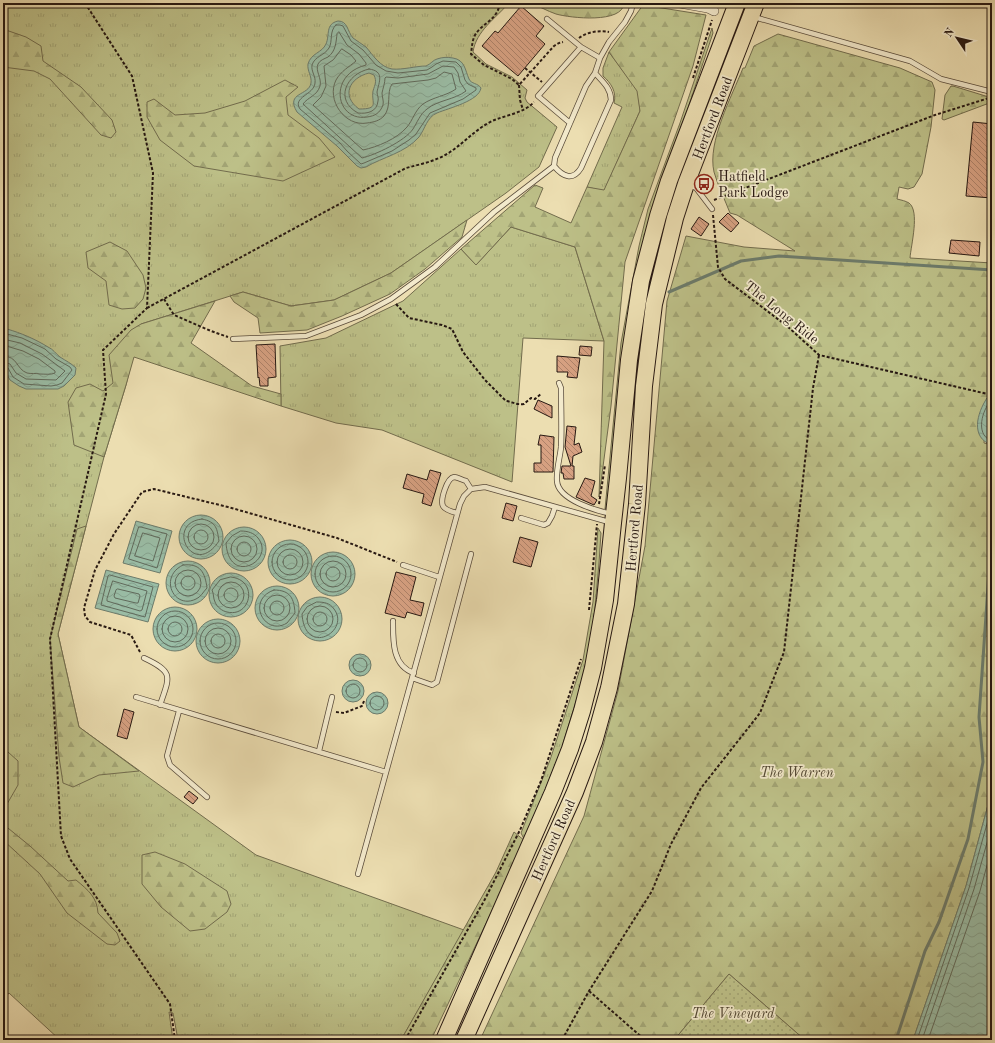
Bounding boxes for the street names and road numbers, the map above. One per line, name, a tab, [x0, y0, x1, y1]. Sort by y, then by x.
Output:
street label: Hertford Road	[691, 75, 735, 162]
street label: The Long Ride	[742, 279, 821, 347]
street label: Hertford Road	[624, 484, 646, 572]
street label: Hertford Road	[530, 797, 578, 883]

